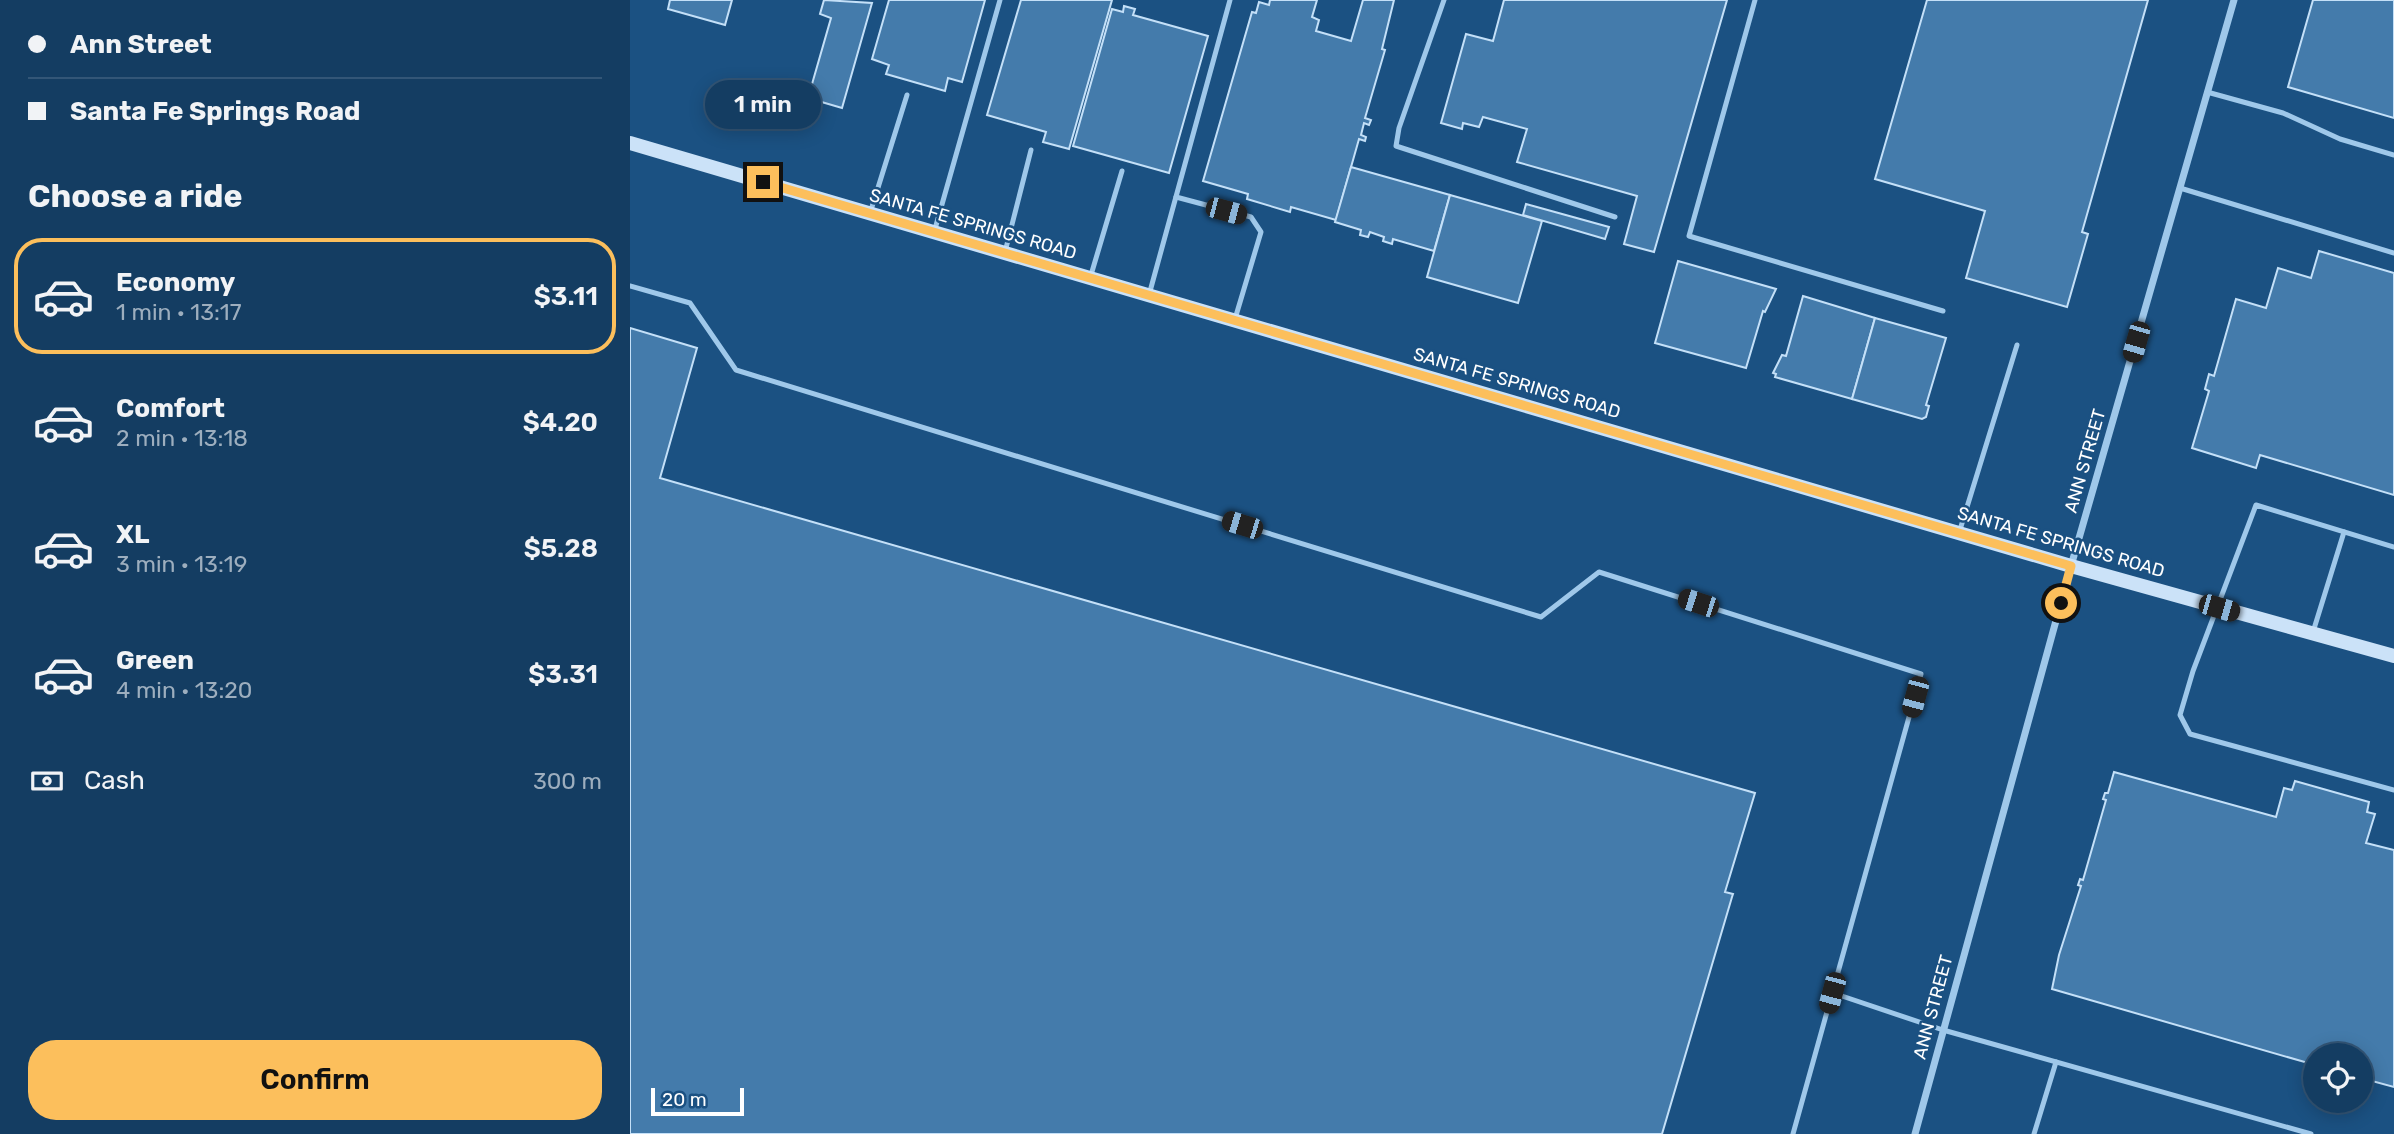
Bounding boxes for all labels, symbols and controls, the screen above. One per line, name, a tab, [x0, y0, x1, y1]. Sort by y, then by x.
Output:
text: Ann Street	[70, 29, 212, 60]
callout: 1 min	[705, 80, 821, 130]
text: 1 min	[734, 90, 792, 118]
text: Santa Fe Springs Road	[70, 96, 360, 127]
route end	[747, 166, 779, 198]
text: Choose a ride	[28, 177, 242, 215]
street label: SANTA FE SPRINGS ROAD	[867, 184, 1079, 264]
car	[1203, 195, 1250, 227]
icon: car	[32, 265, 95, 328]
text: Economy	[116, 267, 235, 298]
text: $3.11	[534, 281, 598, 312]
text: 1 min · 13:17	[116, 298, 242, 326]
car	[2121, 319, 2152, 365]
street label: SANTA FE SPRINGS ROAD	[1411, 343, 1623, 423]
icon: car	[32, 391, 95, 454]
text: Comfort	[116, 393, 225, 424]
text: $4.20	[523, 407, 598, 438]
street label: ANN STREET	[2060, 407, 2110, 515]
text: 2 min · 13:18	[116, 424, 248, 452]
street label: SANTA FE SPRINGS ROAD	[1955, 502, 2167, 582]
car	[1219, 509, 1266, 541]
icon: car	[32, 517, 95, 580]
text: XL	[116, 519, 149, 550]
text: $5.28	[524, 533, 598, 564]
text: 3 min · 13:19	[116, 550, 247, 578]
car	[1675, 587, 1722, 619]
route start	[2045, 587, 2077, 619]
car	[2196, 592, 2243, 624]
icon: car	[32, 643, 95, 706]
text: Green	[116, 645, 194, 676]
text: $3.31	[528, 659, 598, 690]
car	[1900, 674, 1931, 720]
text: 4 min · 13:20	[116, 676, 252, 704]
icon: cash	[28, 762, 66, 800]
text: Cash	[84, 765, 145, 796]
text: 300 m	[533, 767, 602, 795]
street label: ANN STREET	[1909, 952, 1957, 1062]
car	[1817, 970, 1848, 1016]
button: Confirm	[28, 1040, 602, 1120]
map controls	[2303, 1043, 2373, 1113]
button: locate	[2303, 1043, 2373, 1113]
scale bar	[651, 1085, 744, 1117]
text: 20 m	[662, 1088, 707, 1111]

